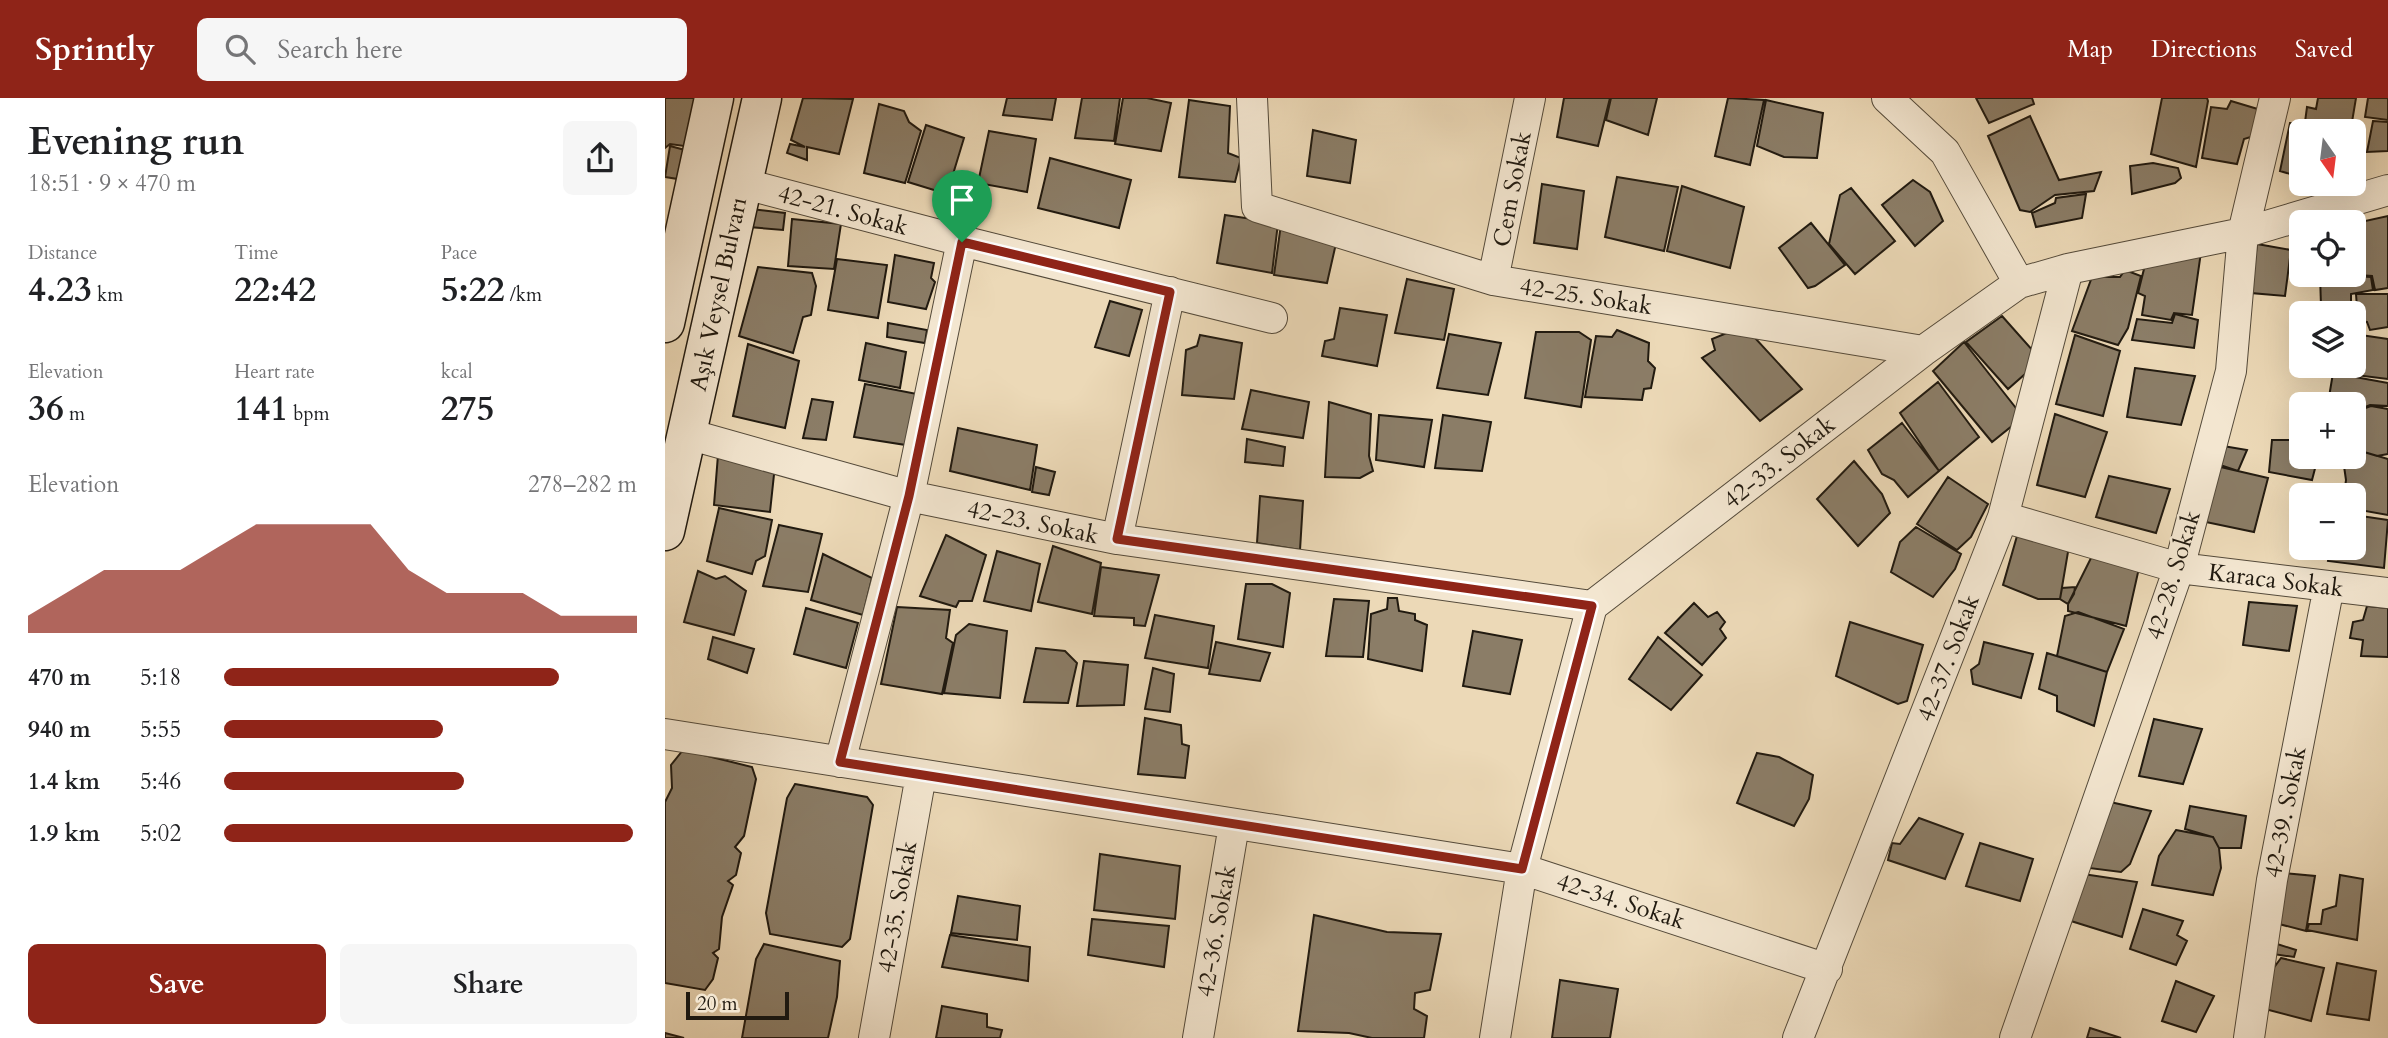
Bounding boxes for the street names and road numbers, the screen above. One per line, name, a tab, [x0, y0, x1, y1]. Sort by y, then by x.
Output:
street label: Cem Sokak	[1485, 128, 1540, 250]
street label: 42-21. Sokak	[774, 177, 912, 244]
street label: Aşık Veysel Bulvarı	[682, 194, 755, 394]
street label: 42-25. Sokak	[1517, 270, 1655, 323]
street label: 42-33. Sokak	[1717, 408, 1842, 516]
street label: 42-23. Sokak	[964, 492, 1102, 553]
street label: 42-28. Sokak	[2138, 506, 2209, 644]
street label: Karaca Sokak	[2206, 556, 2346, 605]
street label: 42-37. Sokak	[1909, 590, 1988, 726]
street label: 42-39. Sokak	[2257, 743, 2314, 881]
street label: 42-35. Sokak	[870, 838, 925, 976]
street label: 42-36. Sokak	[1189, 862, 1244, 1000]
street label: 42-34. Sokak	[1552, 865, 1690, 938]

